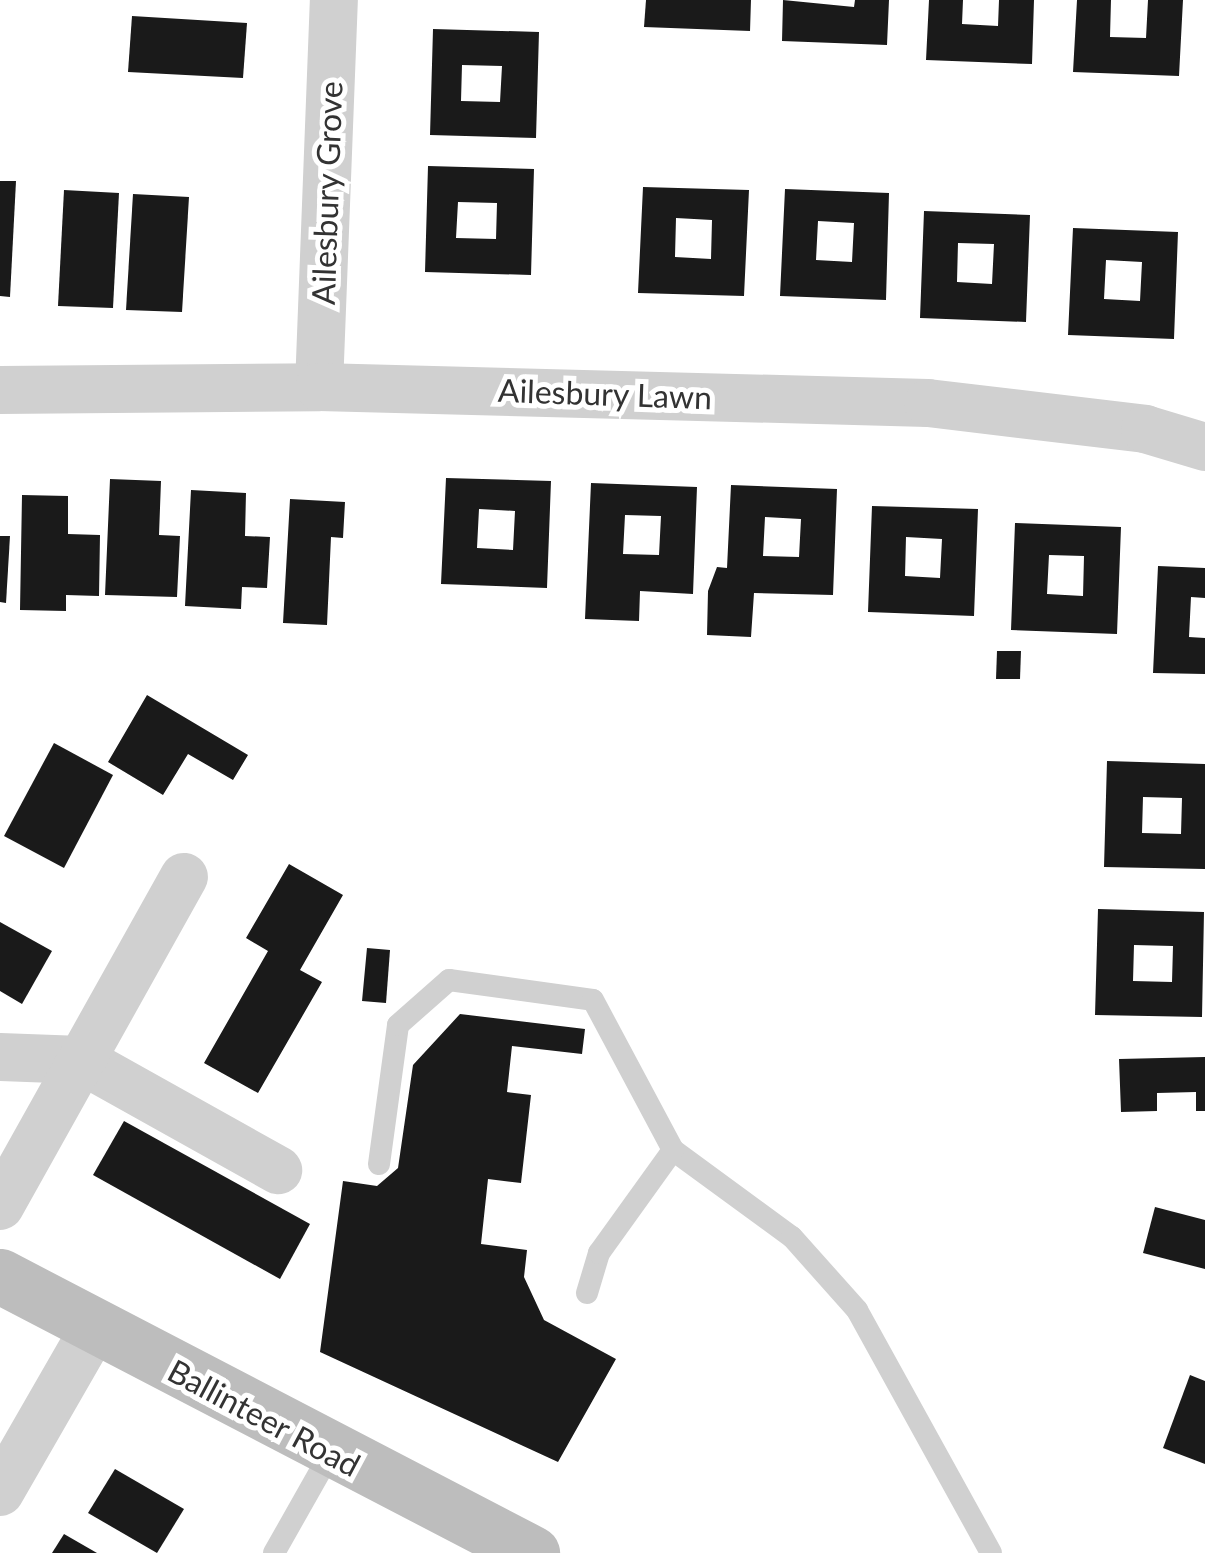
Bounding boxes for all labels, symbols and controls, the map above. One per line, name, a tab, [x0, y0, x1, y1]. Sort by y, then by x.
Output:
street label: Ailesbury Grove	[304, 80, 350, 306]
street label: Ailesbury Lawn	[497, 371, 713, 417]
street label: Ballinteer Road	[161, 1351, 367, 1485]

